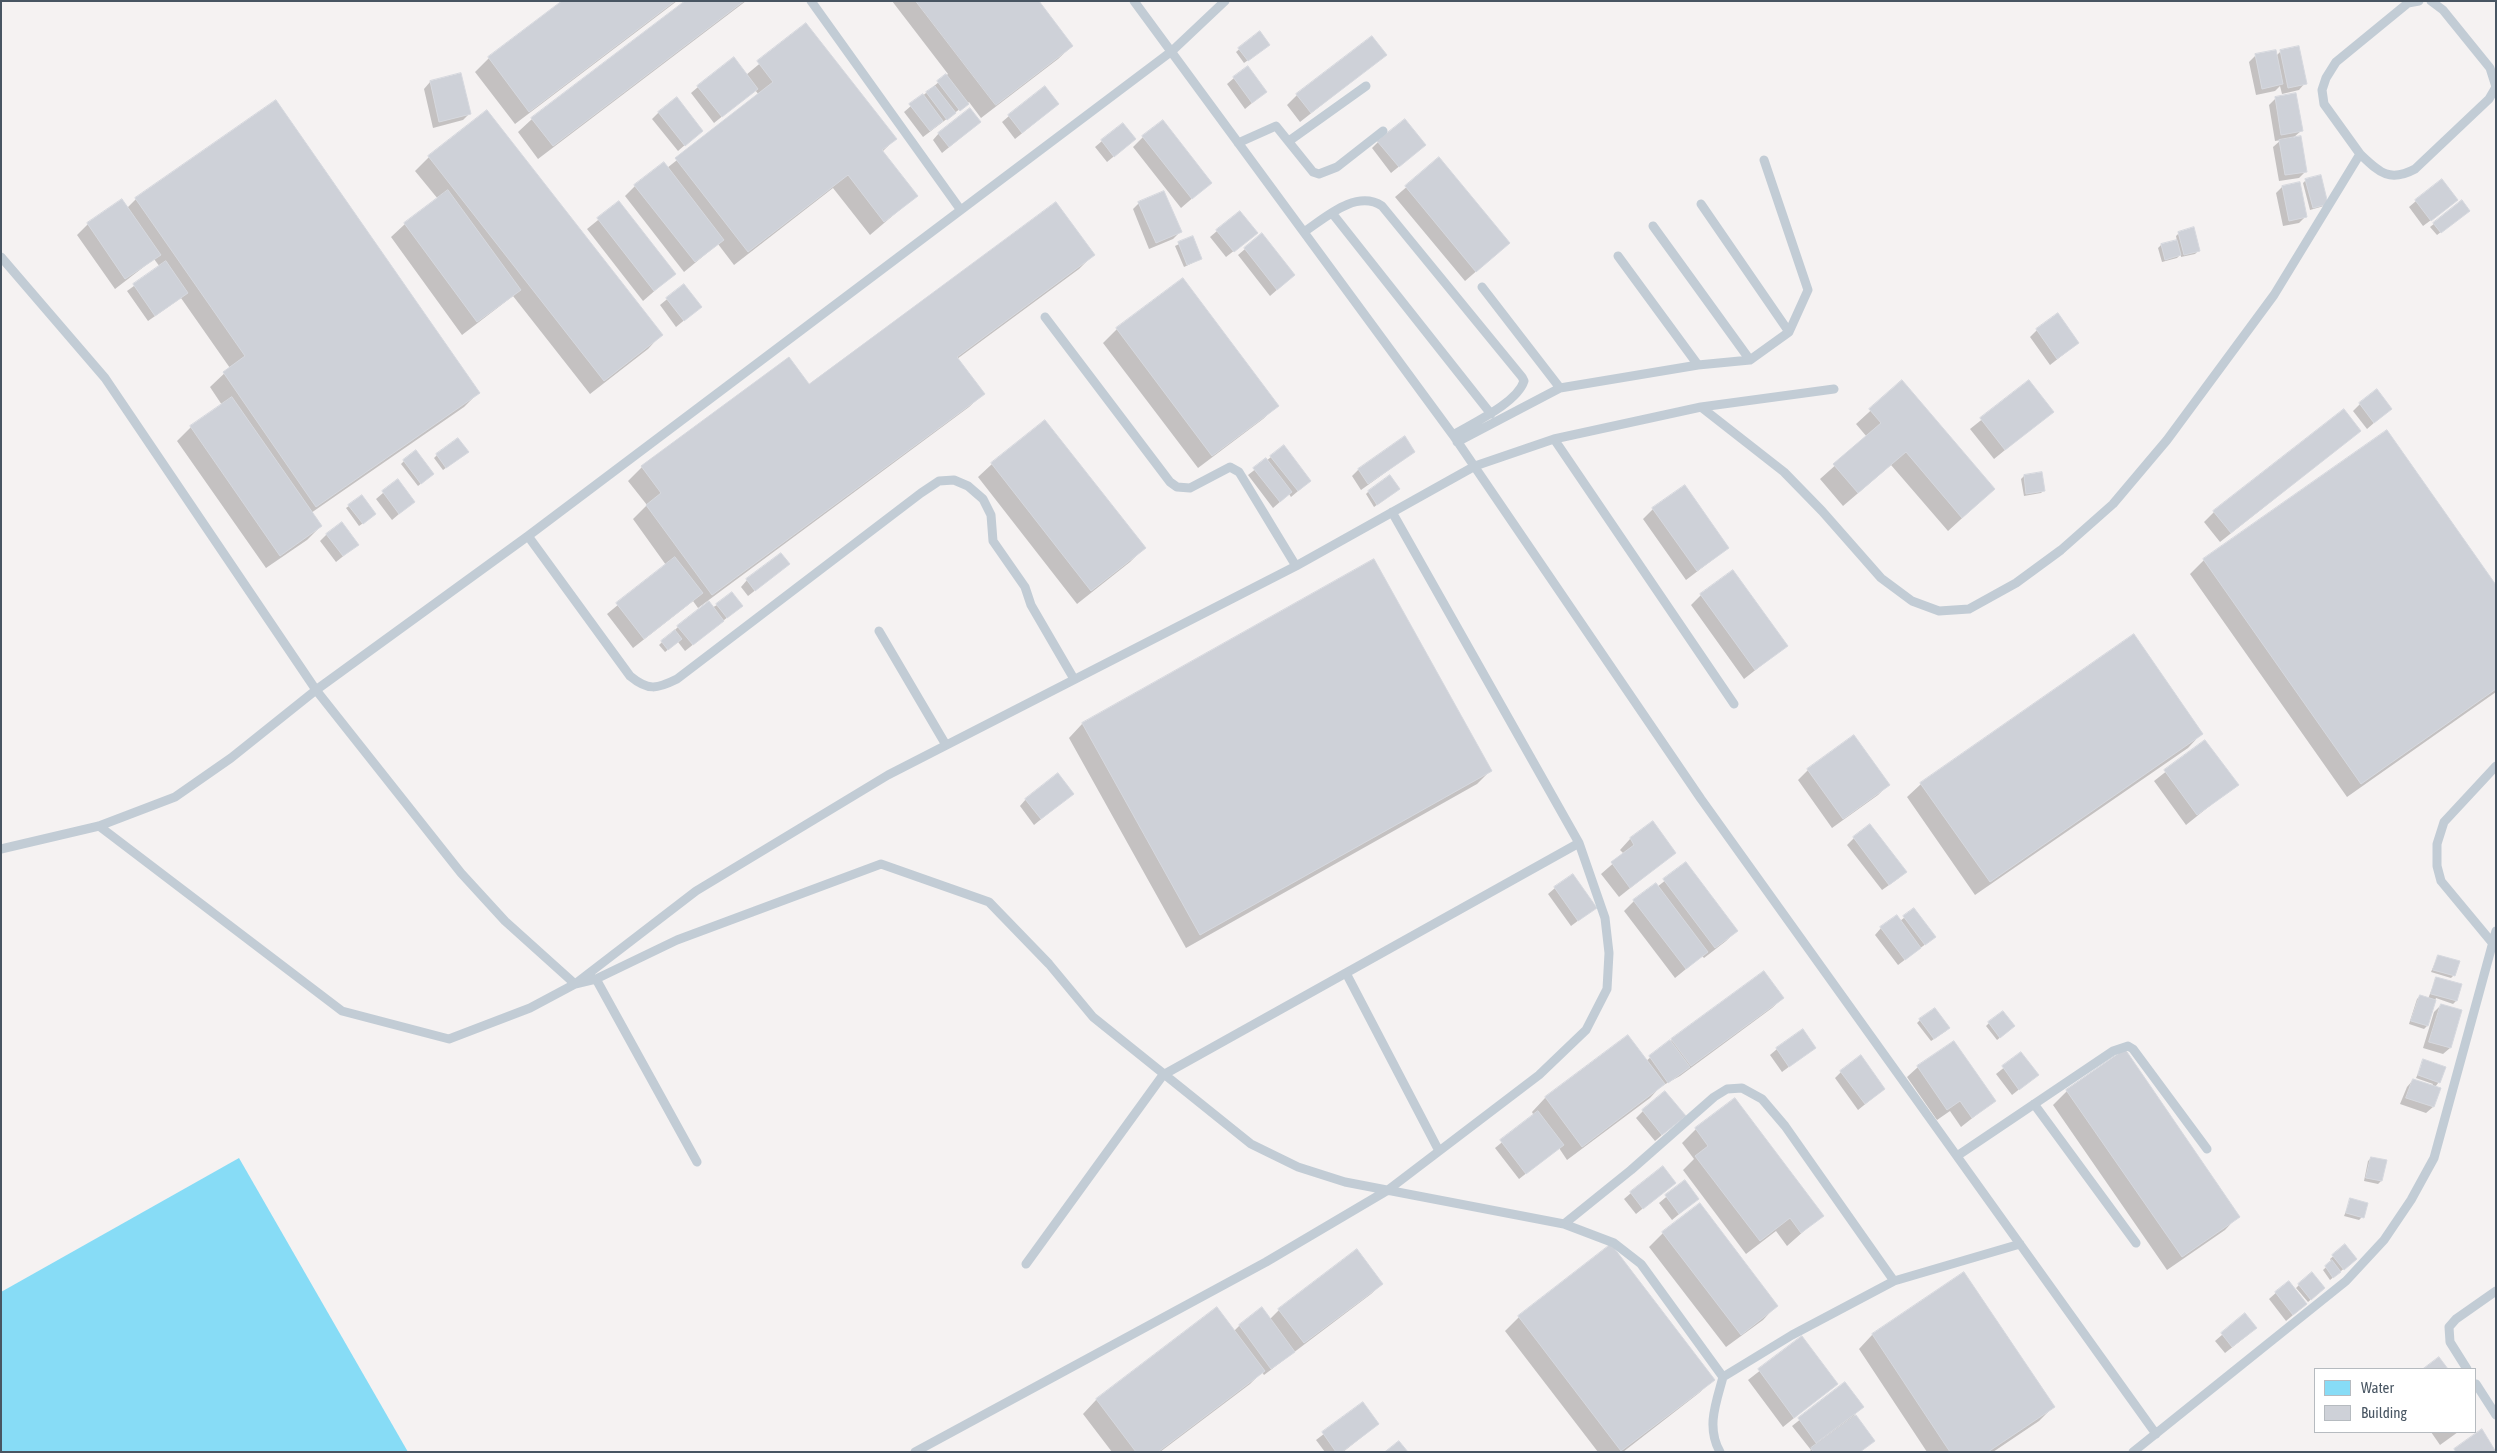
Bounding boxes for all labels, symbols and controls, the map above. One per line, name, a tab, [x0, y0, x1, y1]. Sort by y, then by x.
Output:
legend	[2314, 1368, 2477, 1433]
text: Water	[2361, 1379, 2394, 1396]
text: Building	[2361, 1404, 2407, 1421]

